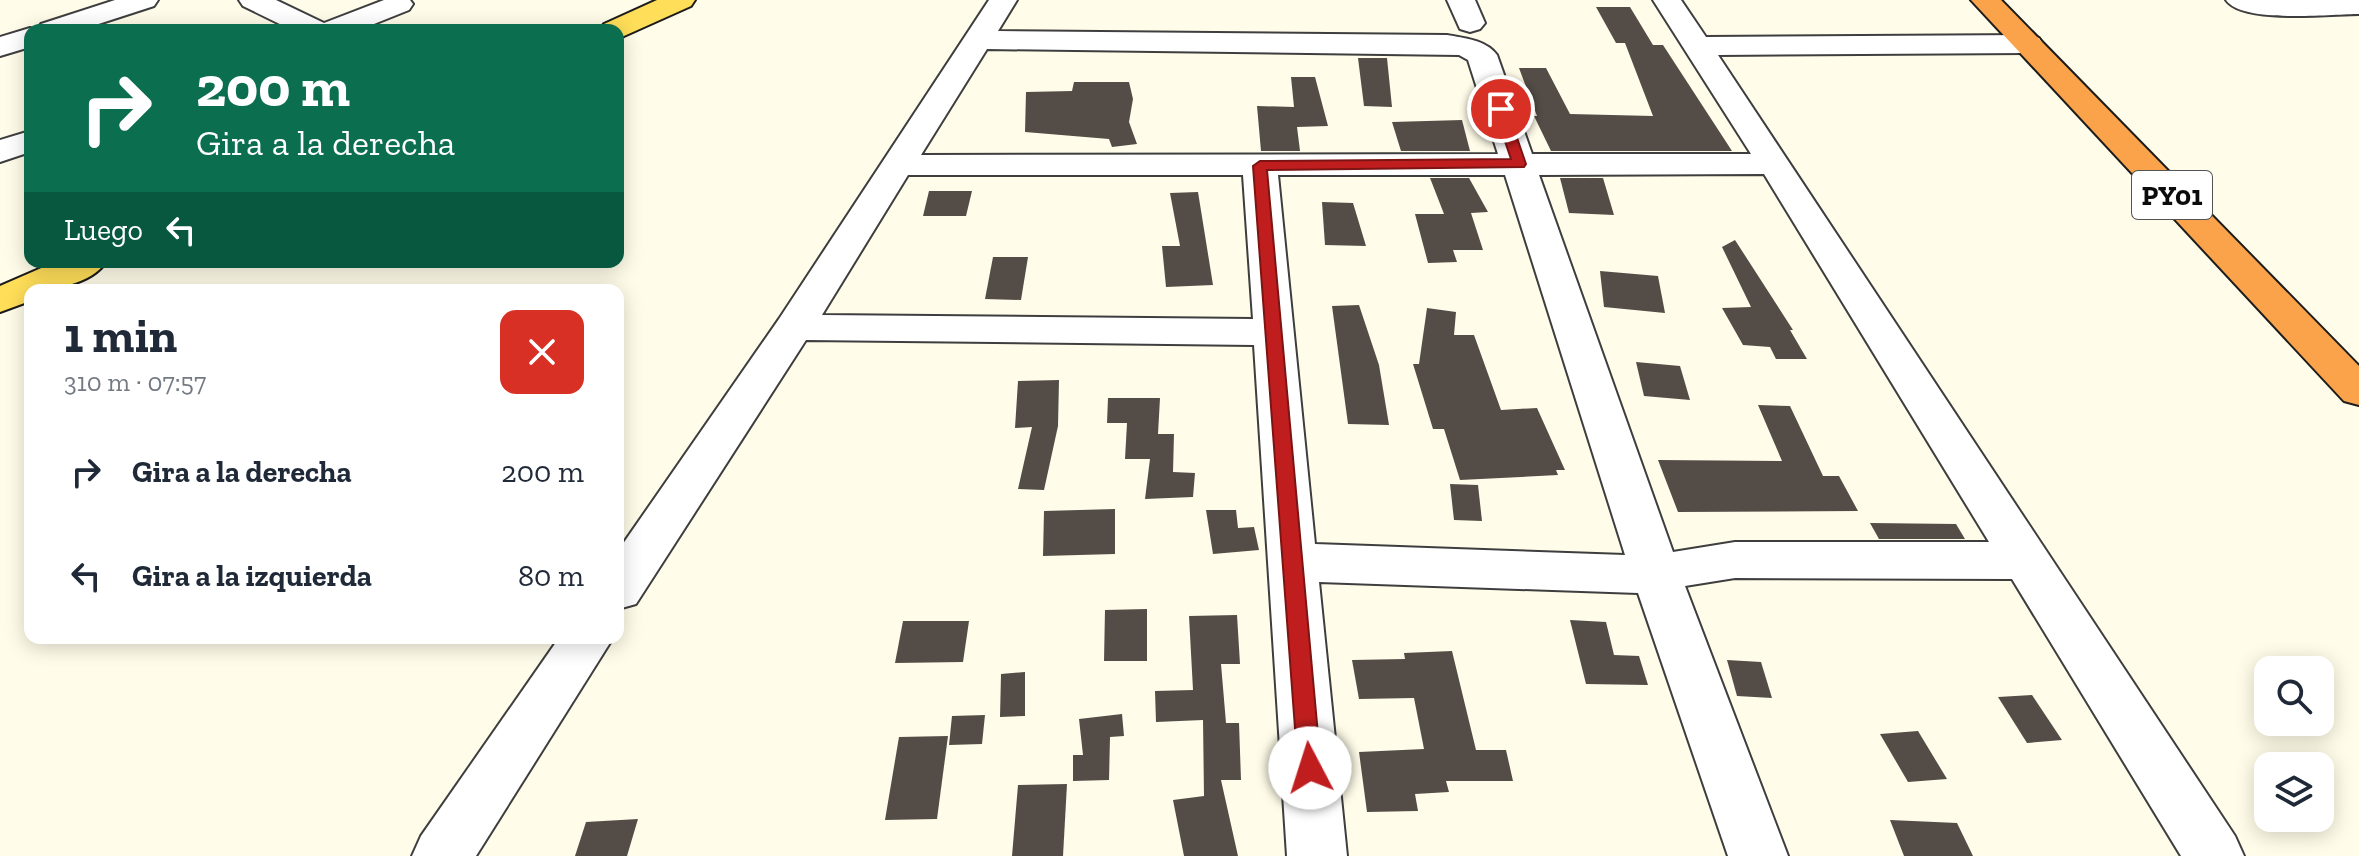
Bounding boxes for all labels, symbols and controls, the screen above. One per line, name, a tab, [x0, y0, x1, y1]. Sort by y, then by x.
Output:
text: 200 m	[196, 53, 350, 120]
icon: right	[64, 56, 168, 160]
pin	[1467, 75, 1535, 143]
icon: arrive	[1479, 87, 1523, 131]
text: Gira a la derecha	[196, 121, 455, 164]
road number: PY01	[2132, 171, 2212, 219]
icon: left	[159, 208, 203, 252]
text: Luego	[64, 212, 143, 248]
text: 1 min	[64, 307, 177, 364]
button: close	[500, 310, 584, 394]
text: 310 m · 07:57	[64, 366, 206, 398]
icon: right	[64, 450, 108, 494]
text: Gira a la derecha	[132, 454, 352, 490]
text: 200 m	[501, 454, 584, 490]
icon: left	[64, 554, 108, 598]
text: Gira a la izquierda	[132, 558, 372, 594]
text: 80 m	[518, 558, 584, 594]
map controls	[2254, 656, 2334, 832]
button: search	[2254, 656, 2334, 736]
position arrow	[1268, 726, 1352, 810]
button: layers	[2254, 752, 2334, 832]

